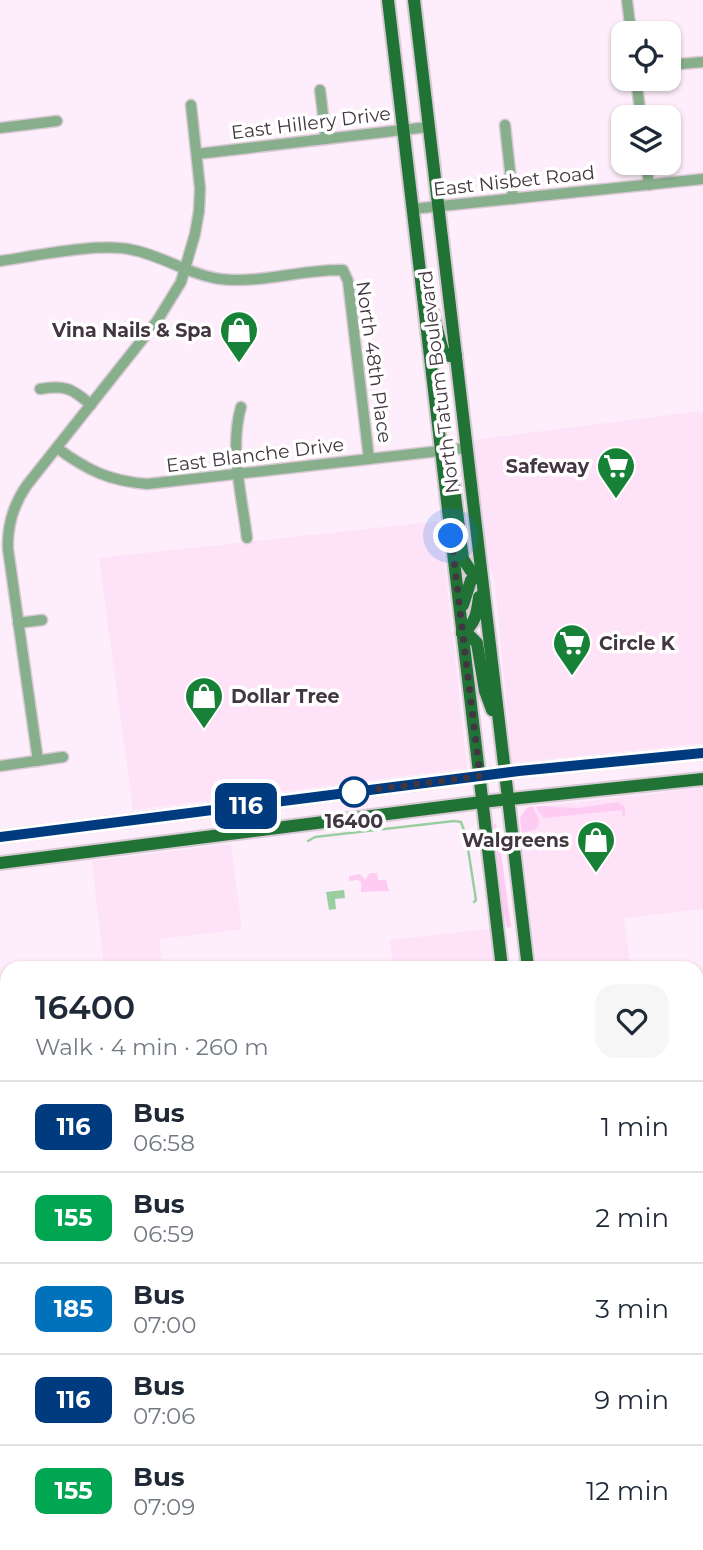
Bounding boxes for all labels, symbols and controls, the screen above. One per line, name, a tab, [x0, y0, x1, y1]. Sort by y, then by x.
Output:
map controls	[611, 21, 681, 175]
button: locate	[611, 21, 681, 91]
street label: East Hillery Drive	[230, 102, 392, 144]
button: layers	[611, 105, 681, 175]
street label: East Nisbet Road	[432, 161, 596, 201]
street label: North Tatum Boulevard	[414, 269, 464, 495]
street label: North 48th Place	[351, 280, 397, 444]
shop icon: Vina Nails & Spa	[218, 309, 260, 364]
place label: Vina Nails & Spa	[51, 319, 212, 342]
street label: East Blanche Drive	[165, 433, 345, 477]
supermarket icon: Safeway	[595, 445, 637, 500]
place label: Safeway	[506, 455, 590, 478]
your location	[433, 518, 468, 553]
supermarket icon: Circle K	[551, 622, 593, 677]
place label: Circle K	[599, 632, 676, 655]
shop icon: Dollar Tree	[183, 675, 225, 730]
place label: Dollar Tree	[231, 685, 339, 708]
marker: 16400	[339, 777, 369, 807]
line badge: 116	[206, 783, 286, 829]
text: 116	[229, 791, 263, 820]
place label: 16400	[325, 810, 383, 833]
shop icon: Walgreens	[575, 819, 617, 874]
place label: Walgreens	[462, 829, 569, 852]
button: heart	[595, 984, 669, 1058]
text: 16400	[35, 987, 135, 1027]
text: Walk · 4 min · 260 m	[35, 1033, 269, 1061]
text: Bus	[133, 1097, 185, 1129]
text: 1 min	[601, 1111, 669, 1143]
text: 116	[56, 1112, 91, 1141]
text: 06:58	[133, 1129, 195, 1157]
text: Bus	[133, 1188, 185, 1220]
text: 2 min	[595, 1202, 669, 1234]
text: 155	[55, 1203, 92, 1232]
text: 06:59	[133, 1220, 194, 1248]
text: Bus	[133, 1279, 185, 1311]
text: 3 min	[595, 1293, 669, 1325]
text: 185	[54, 1294, 93, 1323]
text: 07:00	[133, 1311, 196, 1339]
text: Bus	[133, 1370, 185, 1402]
text: 9 min	[594, 1384, 669, 1416]
text: 116	[56, 1385, 91, 1414]
text: 07:06	[133, 1402, 195, 1430]
text: Bus	[133, 1461, 185, 1493]
text: 12 min	[586, 1475, 669, 1507]
text: 155	[55, 1476, 92, 1505]
text: 07:09	[133, 1493, 195, 1521]

